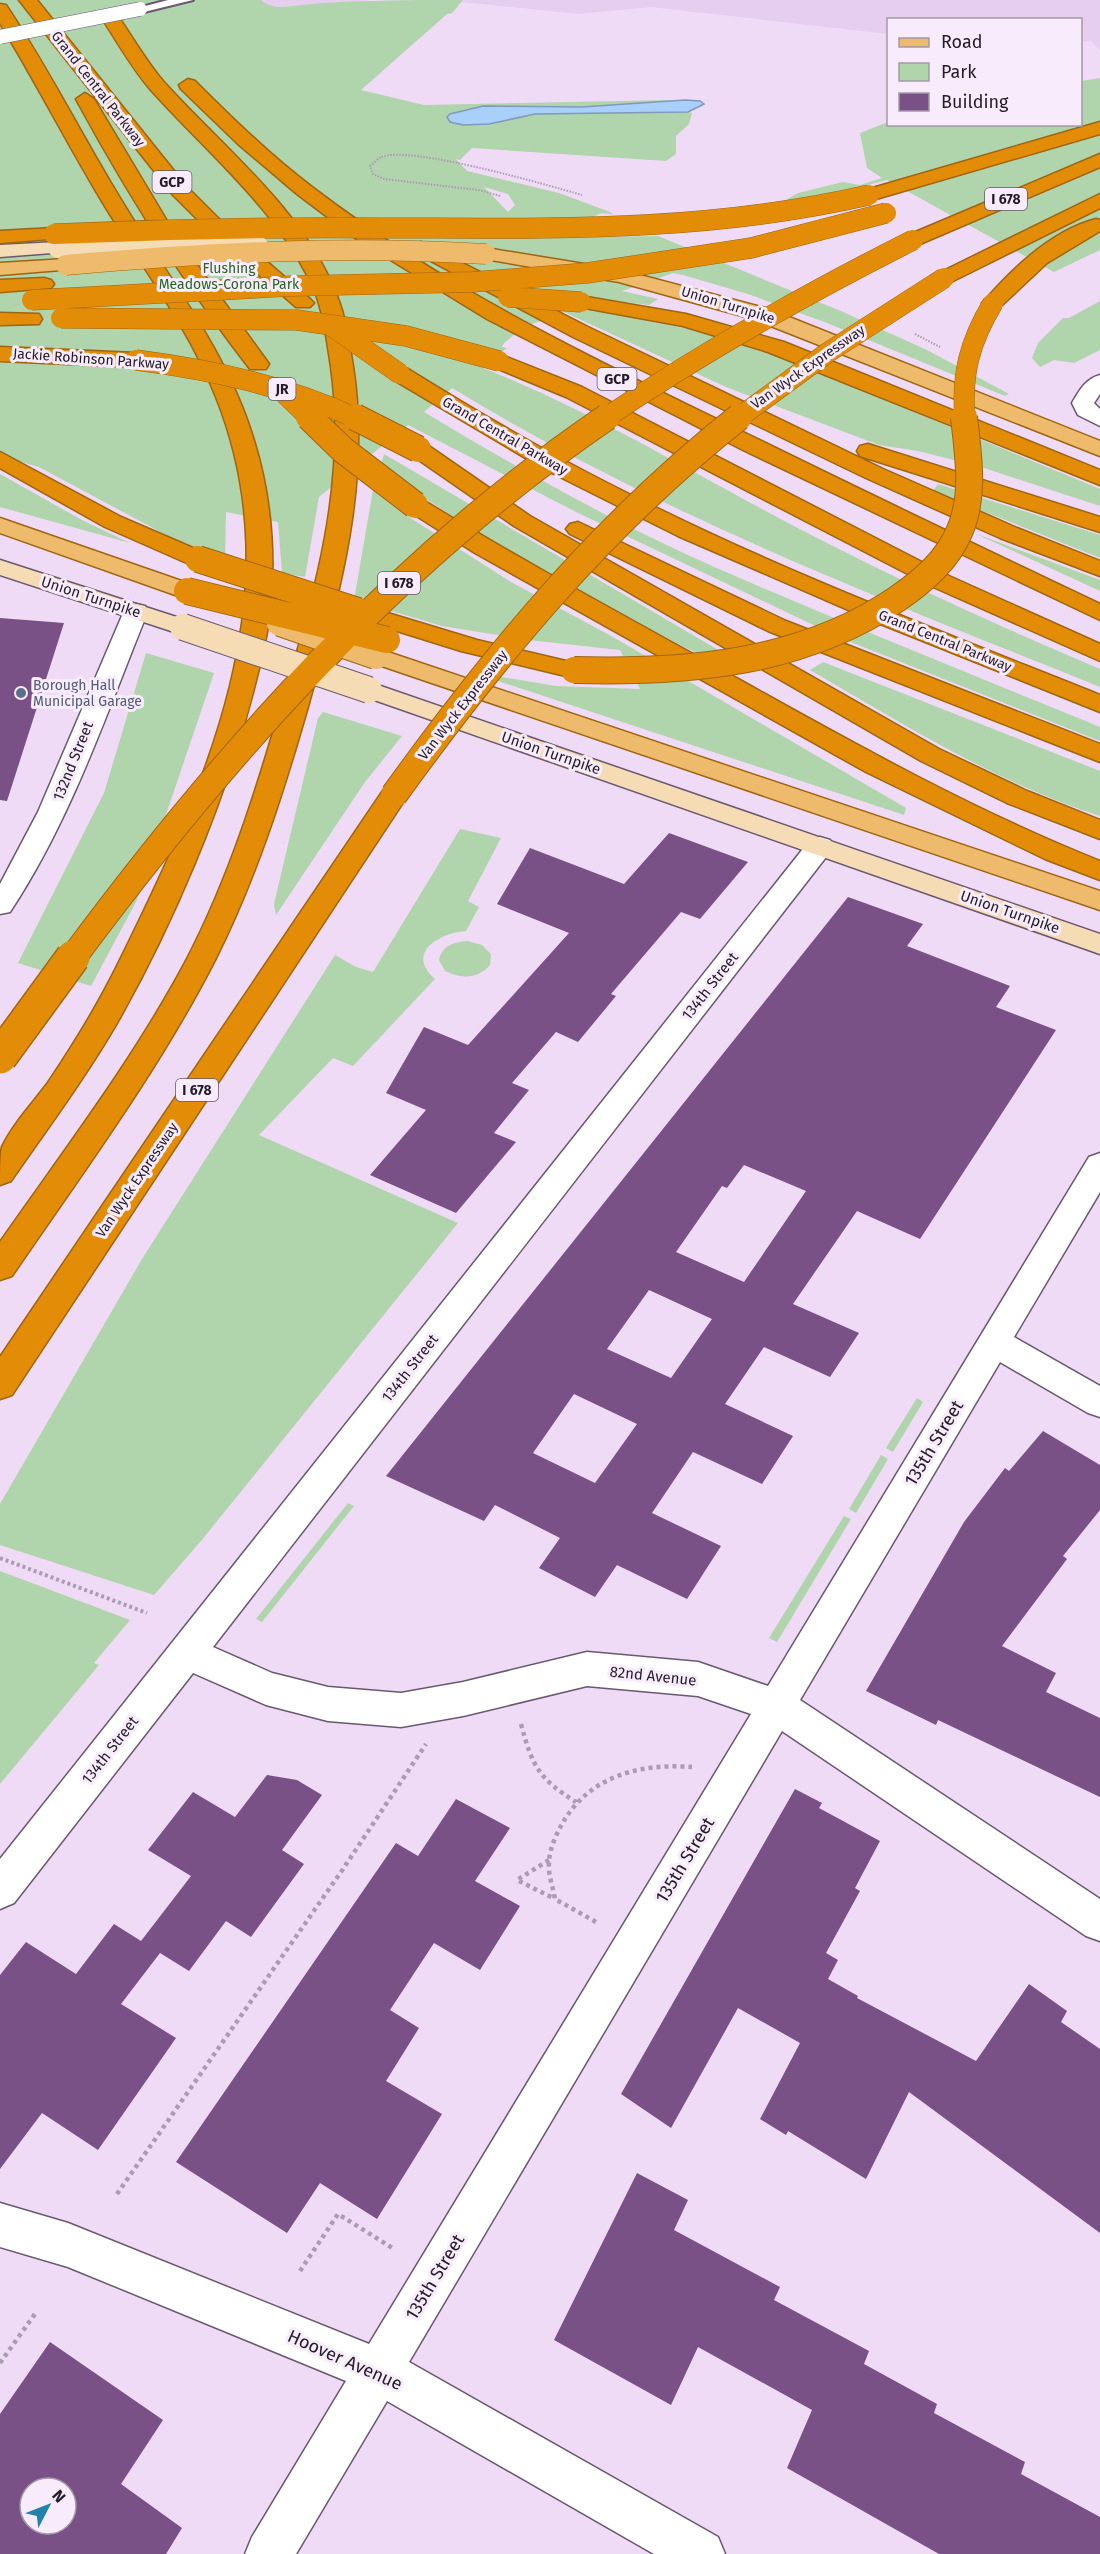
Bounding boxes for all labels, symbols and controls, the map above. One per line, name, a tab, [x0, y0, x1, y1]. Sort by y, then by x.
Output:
legend	[887, 18, 1082, 126]
street label: Grand Central Parkway	[48, 28, 148, 150]
text: Road	[941, 31, 983, 53]
text: Park	[941, 61, 977, 83]
text: Building	[941, 91, 1009, 113]
road number: GCP	[152, 171, 192, 193]
road number: I 678	[985, 188, 1027, 210]
park label: Flushing Meadows-Corona Park	[159, 260, 300, 293]
street label: Union Turnpike	[679, 283, 777, 327]
street label: Van Wyck Expressway	[748, 321, 868, 413]
street label: Jackie Robinson Parkway	[12, 345, 170, 373]
road number: GCP	[598, 368, 636, 390]
road number: JR	[268, 378, 296, 400]
street label: Grand Central Parkway	[439, 393, 571, 479]
street label: Union Turnpike	[39, 572, 143, 622]
road number: I 678	[378, 572, 420, 594]
street label: Grand Central Parkway	[876, 607, 1014, 676]
street label: Van Wyck Expressway	[415, 647, 511, 763]
place label: Borough Hall Municipal Garage	[33, 677, 142, 710]
marker: Borough Hall Municipal Garage	[14, 686, 28, 700]
street label: 132nd Street	[49, 718, 97, 803]
street label: Union Turnpike	[499, 728, 603, 778]
street label: Union Turnpike	[958, 887, 1062, 937]
street label: 134th Street	[678, 948, 742, 1023]
road number: I 678	[176, 1079, 218, 1101]
street label: Van Wyck Expressway	[92, 1119, 182, 1241]
street label: 134th Street	[378, 1330, 442, 1405]
street label: 135th Street	[900, 1396, 968, 1490]
street label: 82nd Avenue	[609, 1662, 697, 1690]
street label: 134th Street	[78, 1712, 142, 1787]
street label: 135th Street	[651, 1813, 719, 1907]
street label: 135th Street	[401, 2230, 469, 2324]
street label: Hoover Avenue	[284, 2325, 406, 2395]
north arrow	[18, 2476, 78, 2536]
text: N	[48, 2486, 69, 2507]

